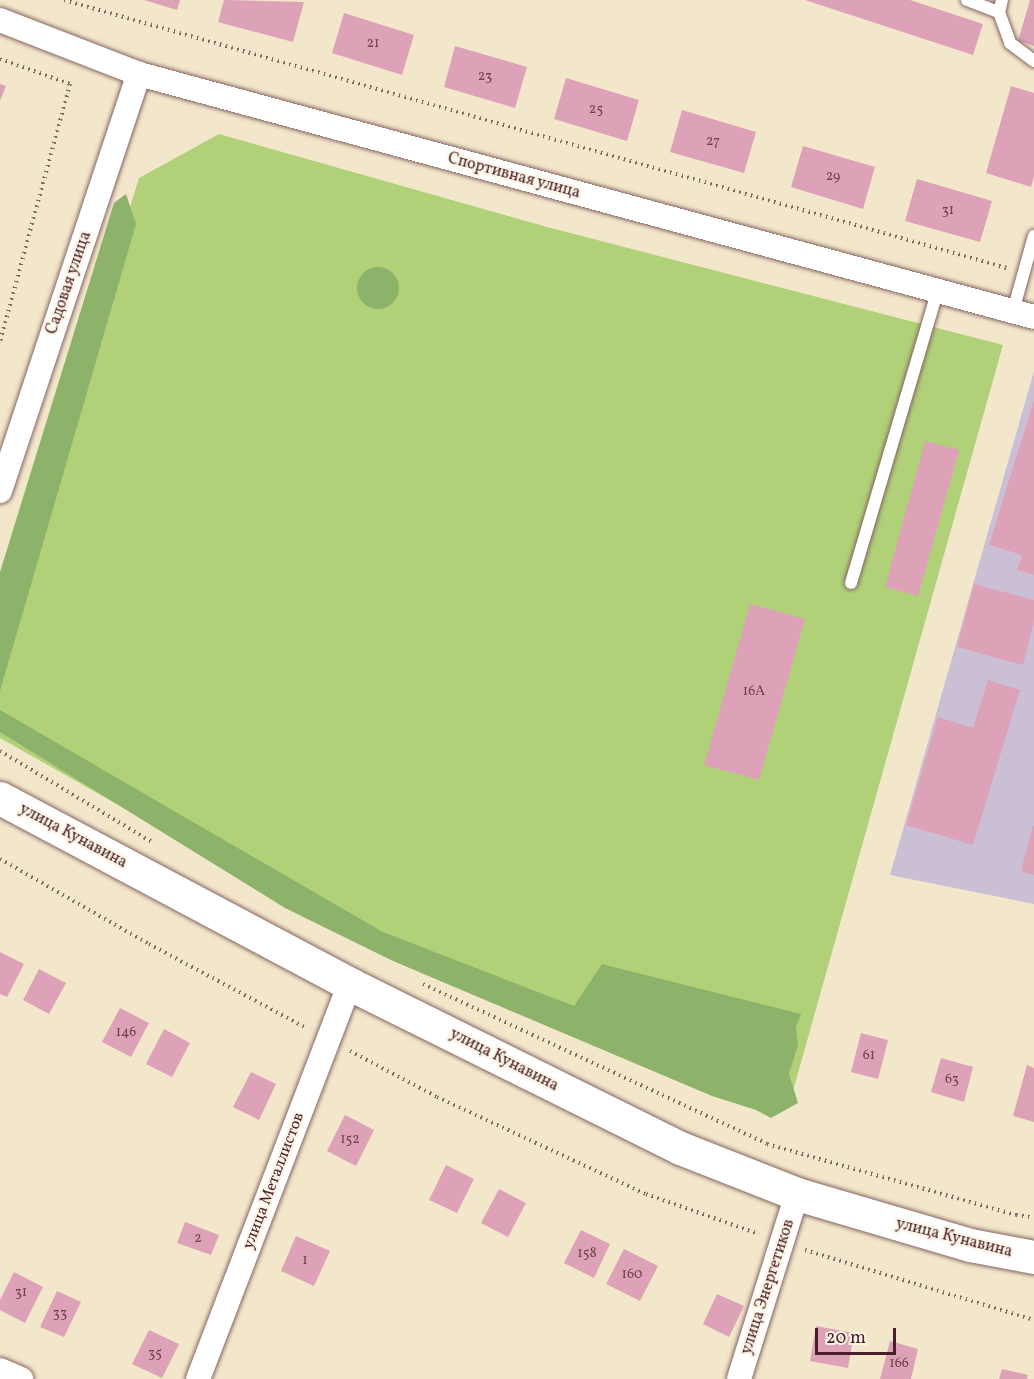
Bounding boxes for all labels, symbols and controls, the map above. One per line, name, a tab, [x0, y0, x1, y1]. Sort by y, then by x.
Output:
house number: 21	[367, 36, 379, 52]
house number: 23	[478, 69, 492, 85]
house number: 25	[589, 102, 603, 118]
house number: 27	[706, 134, 720, 150]
street label: Спортивная улица	[445, 149, 583, 203]
house number: 29	[826, 169, 840, 185]
house number: 31	[942, 203, 954, 219]
street label: Садовая улица	[42, 229, 96, 337]
house number: 16А	[743, 684, 765, 700]
street label: улица Кунавина	[16, 799, 130, 873]
street label: улица Кунавина	[446, 1024, 562, 1096]
house number: 146	[116, 1025, 136, 1041]
house number: 61	[863, 1048, 875, 1064]
house number: 63	[945, 1072, 959, 1088]
street label: улица Металлистов	[239, 1110, 309, 1252]
house number: 152	[340, 1132, 360, 1148]
street label: улица Кунавина	[894, 1214, 1014, 1262]
street label: улица Энергетиков	[737, 1217, 799, 1357]
house number: 2	[194, 1231, 202, 1247]
house number: 158	[577, 1246, 597, 1262]
house number: 1	[302, 1253, 308, 1269]
house number: 160	[622, 1267, 642, 1283]
house number: 31	[15, 1285, 27, 1301]
house number: 33	[53, 1306, 67, 1322]
scale bar	[818, 1316, 899, 1354]
text: 20 m	[826, 1326, 866, 1351]
house number: 35	[148, 1346, 162, 1362]
house number: 166	[889, 1356, 909, 1372]

